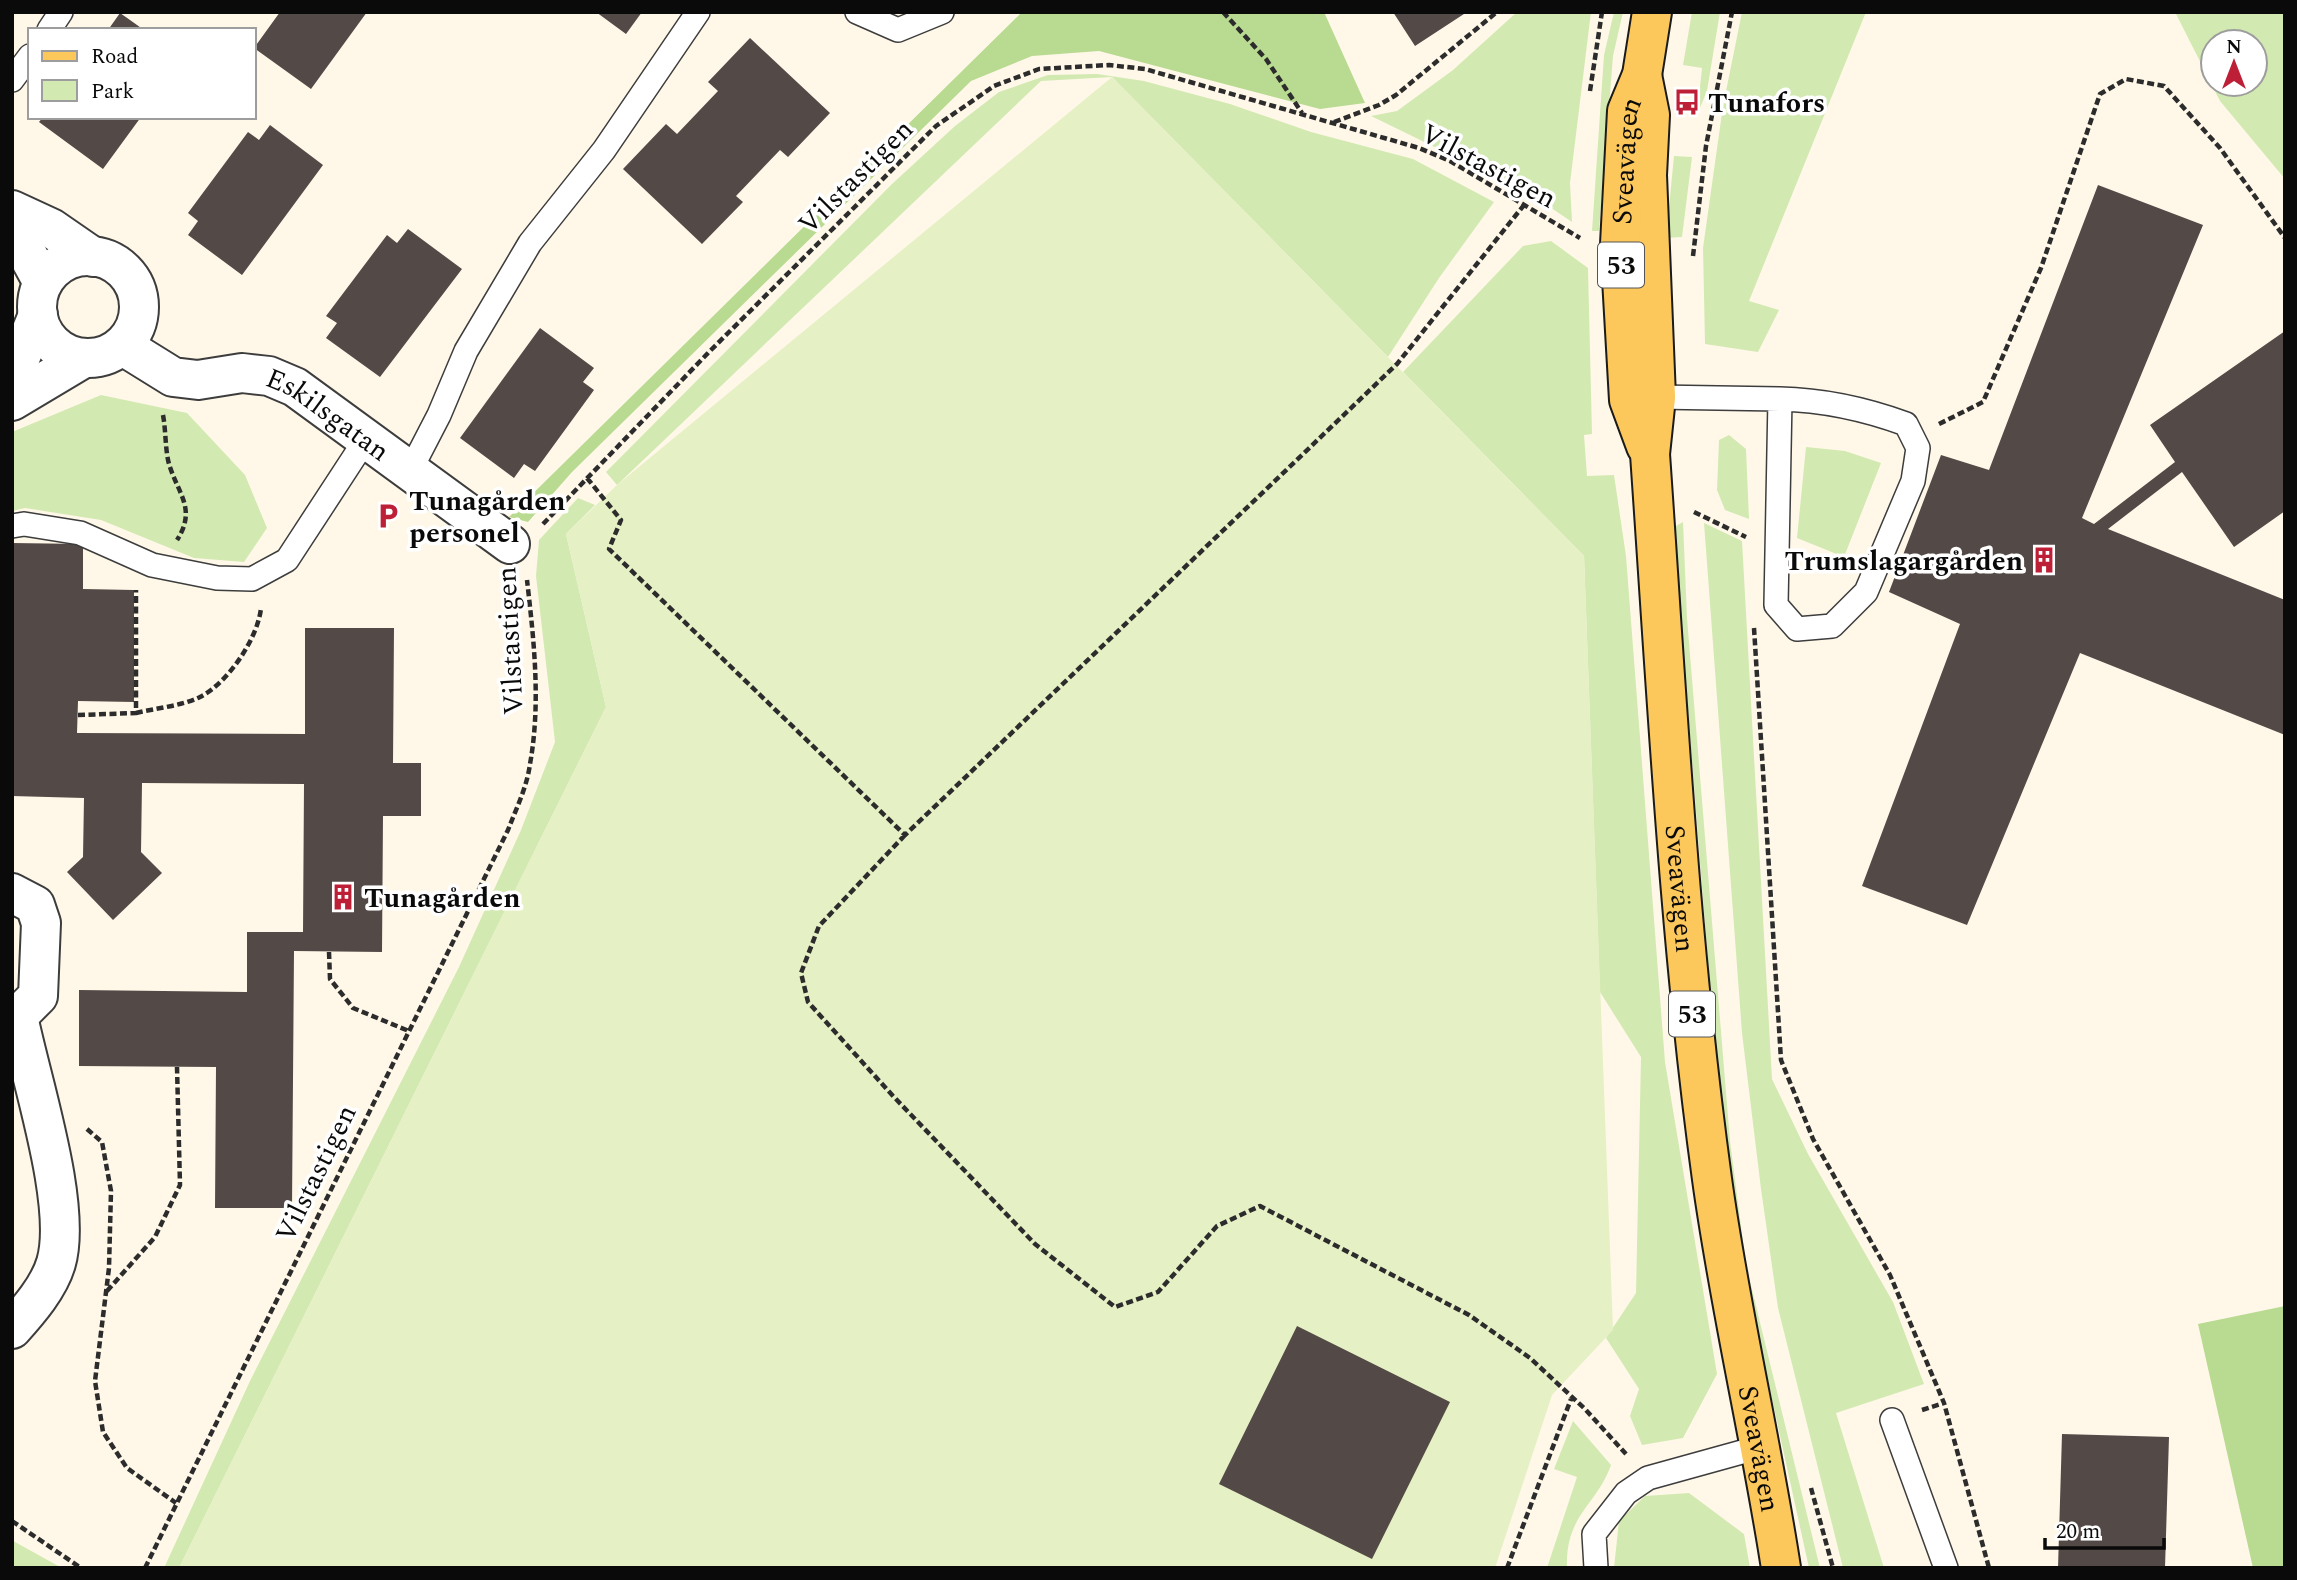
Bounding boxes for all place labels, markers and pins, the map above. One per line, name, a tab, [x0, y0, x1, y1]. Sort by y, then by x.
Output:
place label: Tunafors	[1708, 82, 1825, 125]
bus stop icon: Tunafors	[1672, 87, 1702, 117]
place label: Tunagården personel	[409, 480, 566, 555]
parking icon: Tunagården personel	[373, 501, 403, 531]
place label: Trumslagargården	[1784, 540, 2023, 583]
building icon: Trumslagargården	[2029, 545, 2059, 575]
place label: Tunagården	[364, 877, 521, 920]
building icon: Tunagården	[328, 882, 358, 912]

